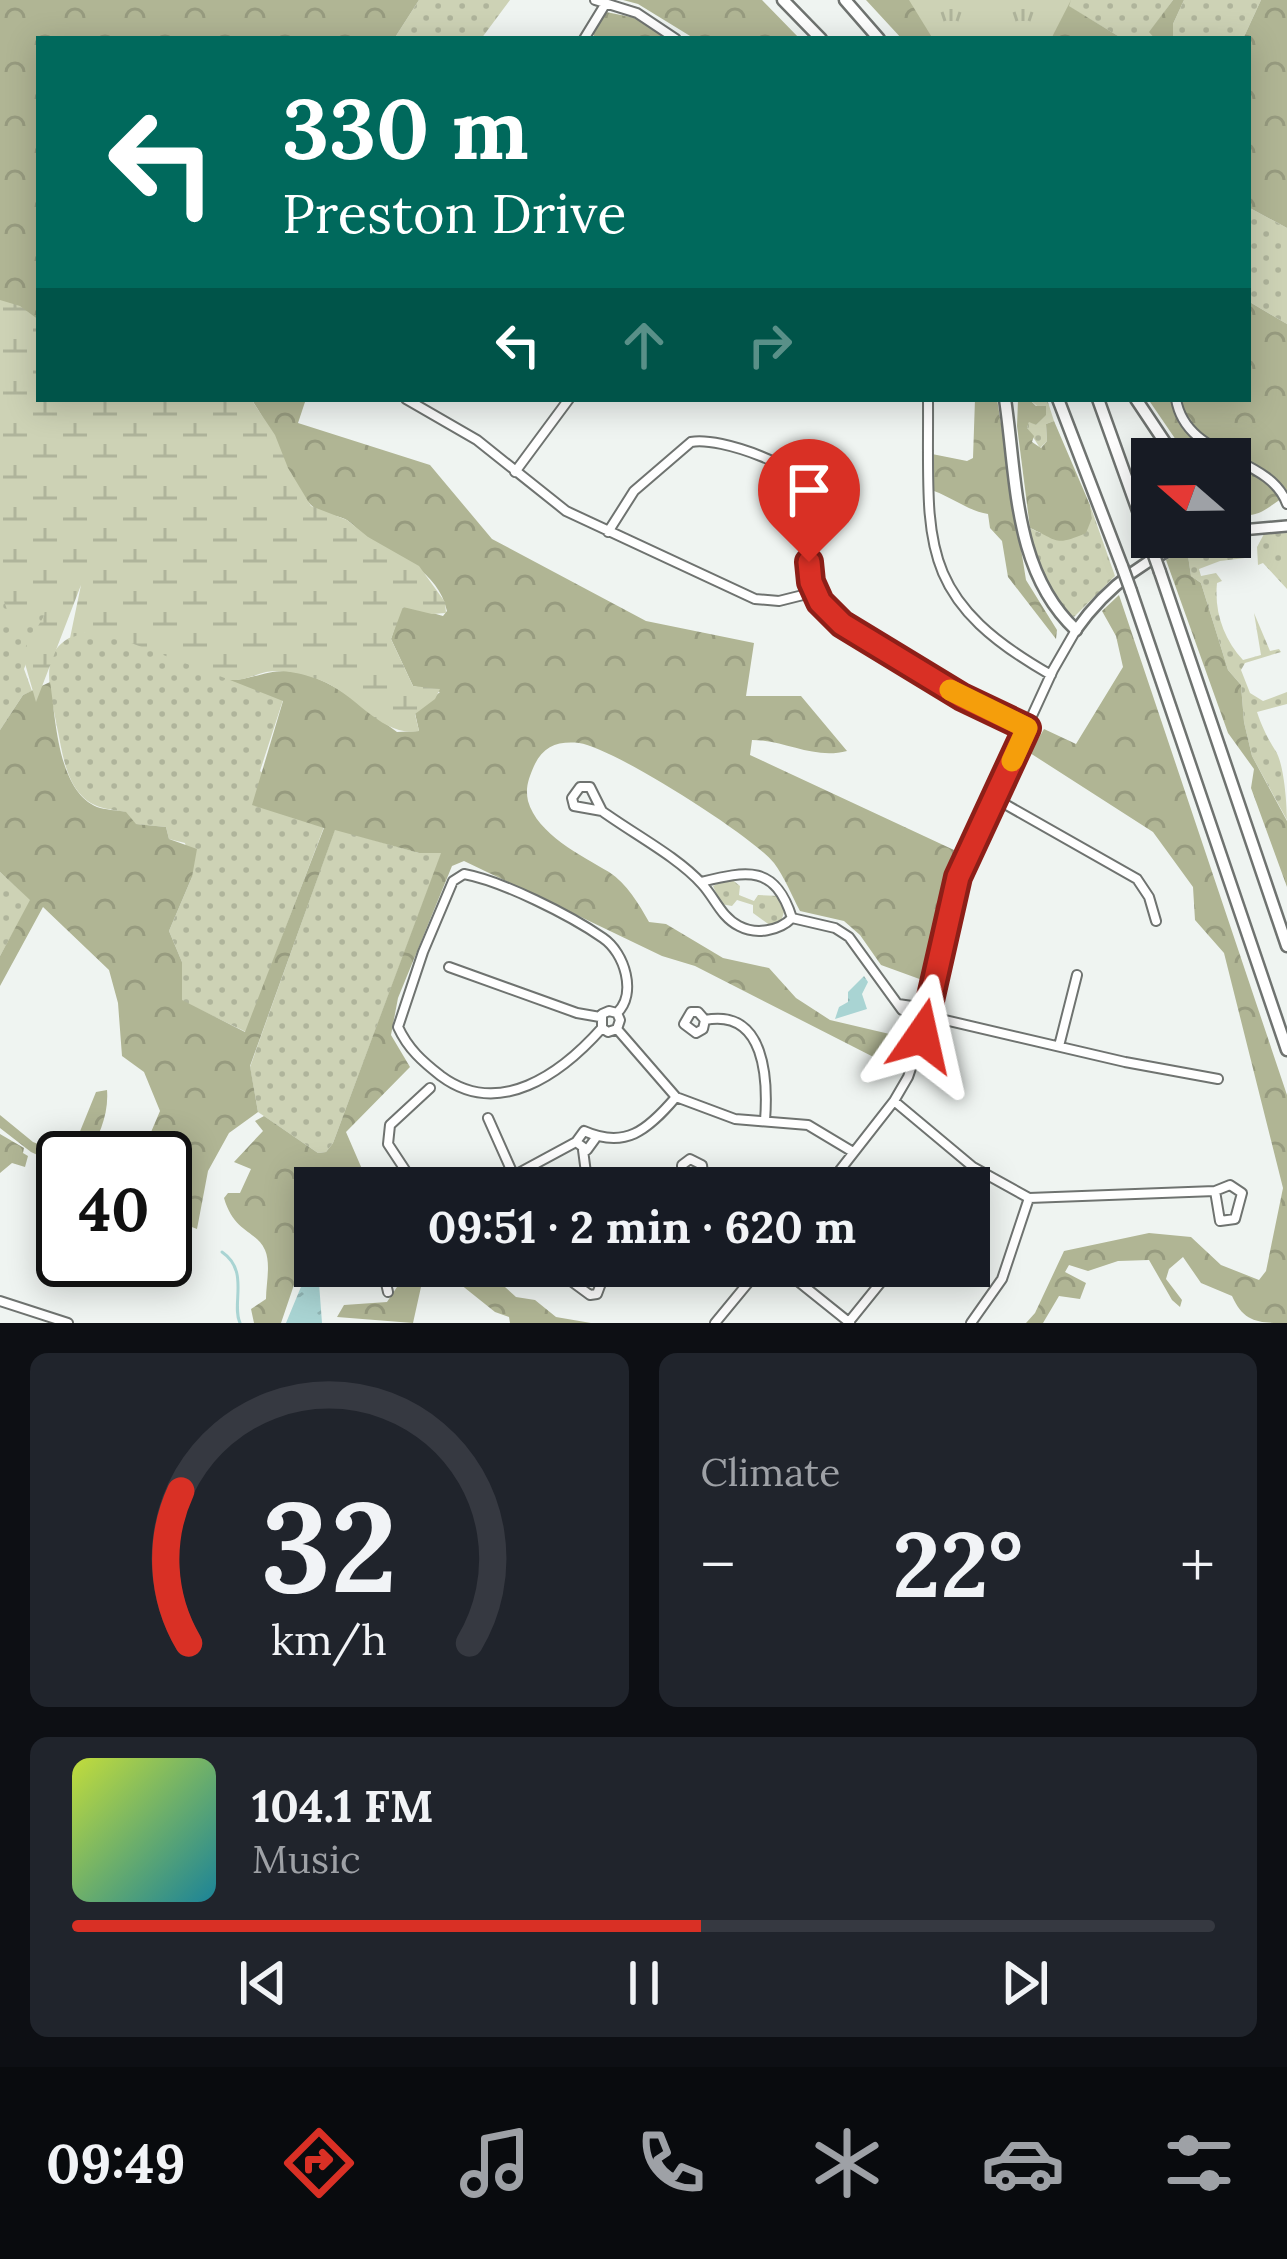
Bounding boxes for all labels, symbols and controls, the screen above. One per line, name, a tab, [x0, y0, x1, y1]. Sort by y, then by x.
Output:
text: 330 m	[282, 74, 529, 182]
icon: left	[84, 84, 240, 240]
text: Preston Drive	[282, 179, 627, 248]
icon: left	[485, 312, 551, 378]
icon: ahead	[611, 312, 677, 378]
icon: right	[737, 312, 803, 378]
north arrow	[1131, 438, 1251, 558]
map controls	[1131, 438, 1251, 558]
pin	[758, 439, 860, 562]
icon: arrive	[776, 457, 842, 523]
position arrow	[859, 973, 985, 1099]
speed limit sign: 40	[36, 1131, 192, 1287]
text: 09:51 · 2 min · 620 m	[428, 1198, 856, 1255]
text: Climate	[701, 1447, 840, 1497]
text: 32	[261, 1466, 397, 1626]
text: 22°	[893, 1506, 1023, 1622]
text: −	[701, 1522, 735, 1606]
text: +	[1180, 1522, 1215, 1606]
text: km/h	[271, 1612, 387, 1667]
text: 104.1 FM	[252, 1777, 434, 1834]
text: Music	[252, 1834, 361, 1884]
icon: previous	[230, 1950, 296, 2016]
icon: pause	[611, 1950, 677, 2016]
icon: next	[992, 1950, 1058, 2016]
icon: directions	[277, 2121, 361, 2205]
icon: music	[453, 2121, 537, 2205]
icon: phone	[629, 2121, 713, 2205]
icon: climate	[805, 2121, 889, 2205]
icon: car	[981, 2121, 1065, 2205]
icon: filters	[1157, 2121, 1241, 2205]
text: 09:49	[46, 2129, 186, 2198]

